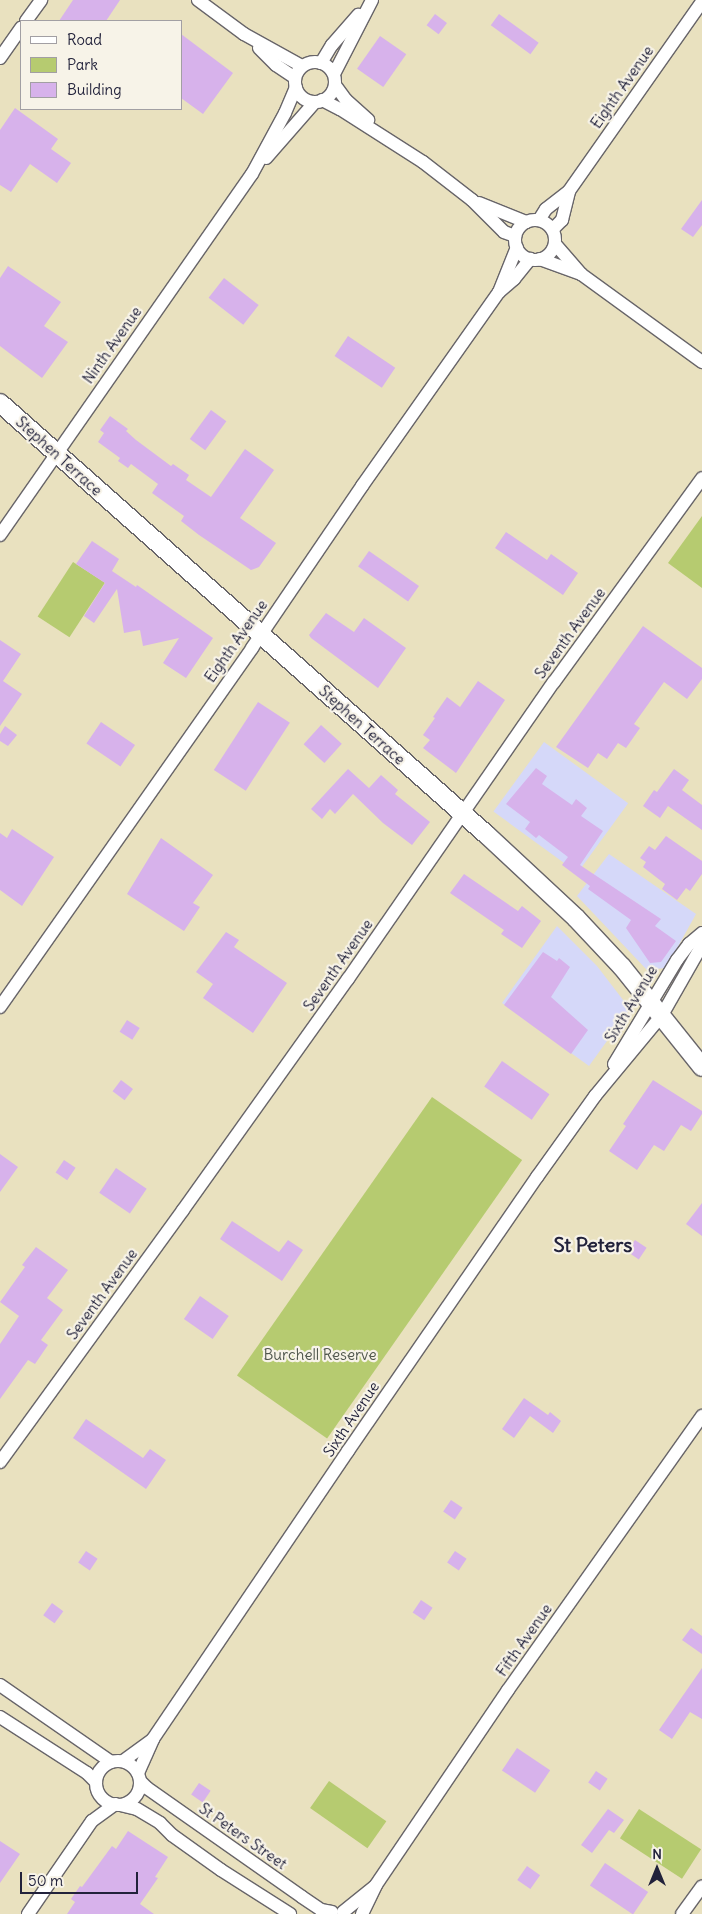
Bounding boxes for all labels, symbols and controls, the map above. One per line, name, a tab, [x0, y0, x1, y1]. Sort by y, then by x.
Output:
legend	[20, 20, 182, 110]
text: Road	[67, 30, 102, 49]
street label: Eighth Avenue	[587, 42, 657, 132]
text: Park	[67, 55, 98, 74]
text: Building	[67, 80, 122, 99]
street label: Ninth Avenue	[79, 303, 145, 387]
street label: Stephen Terrace	[12, 413, 106, 499]
street label: Seventh Avenue	[531, 584, 609, 682]
street label: Eighth Avenue	[201, 596, 271, 686]
street label: Stephen Terrace	[315, 682, 409, 768]
street label: Seventh Avenue	[300, 916, 376, 1014]
street label: Sixth Avenue	[601, 962, 661, 1046]
district label: St Peters	[554, 1232, 632, 1256]
street label: Seventh Avenue	[63, 1245, 141, 1343]
park label: Burchell Reserve	[264, 1346, 376, 1364]
street label: Sixth Avenue	[319, 1378, 383, 1460]
street label: Fifth Avenue	[492, 1600, 556, 1680]
street label: St Peters Street	[196, 1799, 290, 1873]
north arrow	[632, 1844, 682, 1894]
text: N	[652, 1845, 662, 1863]
scale bar	[22, 1862, 140, 1894]
text: 50 m	[28, 1871, 63, 1890]

